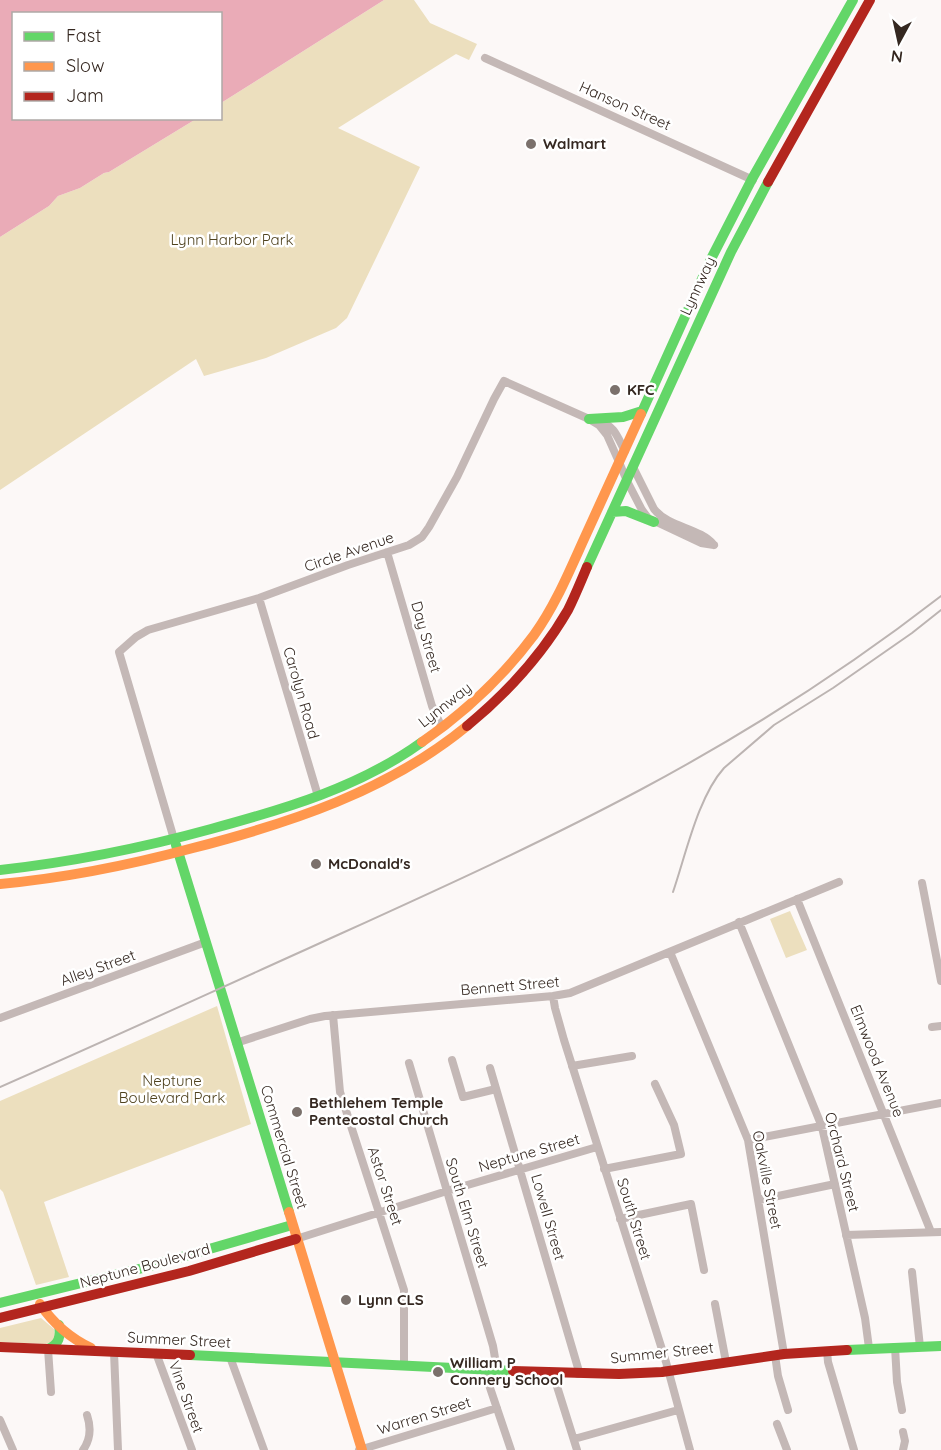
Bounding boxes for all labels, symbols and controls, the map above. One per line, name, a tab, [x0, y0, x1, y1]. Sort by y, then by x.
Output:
legend	[12, 12, 222, 120]
north arrow	[869, 12, 929, 72]
text: Fast	[66, 24, 101, 47]
text: N	[890, 46, 904, 68]
text: Slow	[66, 54, 104, 77]
street label: Hanson Street	[576, 77, 674, 134]
text: Jam	[66, 84, 104, 107]
place label: Walmart	[543, 134, 606, 153]
marker: Walmart	[524, 137, 538, 151]
park label: Lynn Harbor Park	[170, 230, 294, 249]
street label: Lynnway	[676, 253, 719, 318]
place label: KFC	[627, 380, 655, 399]
marker: KFC	[608, 383, 622, 397]
street label: Circle Avenue	[302, 527, 396, 576]
street label: Day Street	[407, 599, 446, 675]
street label: Carolyn Road	[279, 645, 324, 741]
street label: Lynnway	[414, 678, 475, 731]
place label: McDonald's	[328, 854, 410, 873]
marker: McDonald's	[309, 857, 323, 871]
street label: Alley Street	[58, 945, 138, 990]
street label: Bennett Street	[460, 972, 560, 999]
street label: Elmwood Avenue	[846, 1002, 909, 1120]
park label: Neptune Boulevard Park	[119, 1071, 225, 1107]
street label: Commercial Street	[257, 1083, 312, 1211]
place label: Bethlehem Temple Pentecostal Church	[309, 1093, 449, 1129]
marker: Bethlehem Temple Pentecostal Church	[290, 1105, 304, 1119]
street label: Orchard Street	[821, 1110, 864, 1214]
street label: Neptune Street	[476, 1129, 582, 1176]
street label: Oakville Street	[749, 1129, 786, 1231]
street label: Astor Street	[364, 1144, 407, 1228]
street label: South Elm Street	[442, 1155, 493, 1270]
street label: Lowell Street	[527, 1172, 570, 1262]
street label: South Street	[613, 1176, 656, 1262]
street label: Neptune Boulevard	[78, 1239, 212, 1292]
place label: Lynn CLS	[358, 1290, 424, 1309]
marker: Lynn CLS	[339, 1293, 353, 1307]
street label: Summer Street	[127, 1327, 231, 1352]
street label: Summer Street	[609, 1338, 714, 1367]
place label: William P Connery School	[450, 1353, 563, 1389]
street label: Vine Street	[165, 1358, 208, 1436]
marker: William P Connery School	[431, 1365, 445, 1379]
street label: Warren Street	[375, 1392, 473, 1439]

